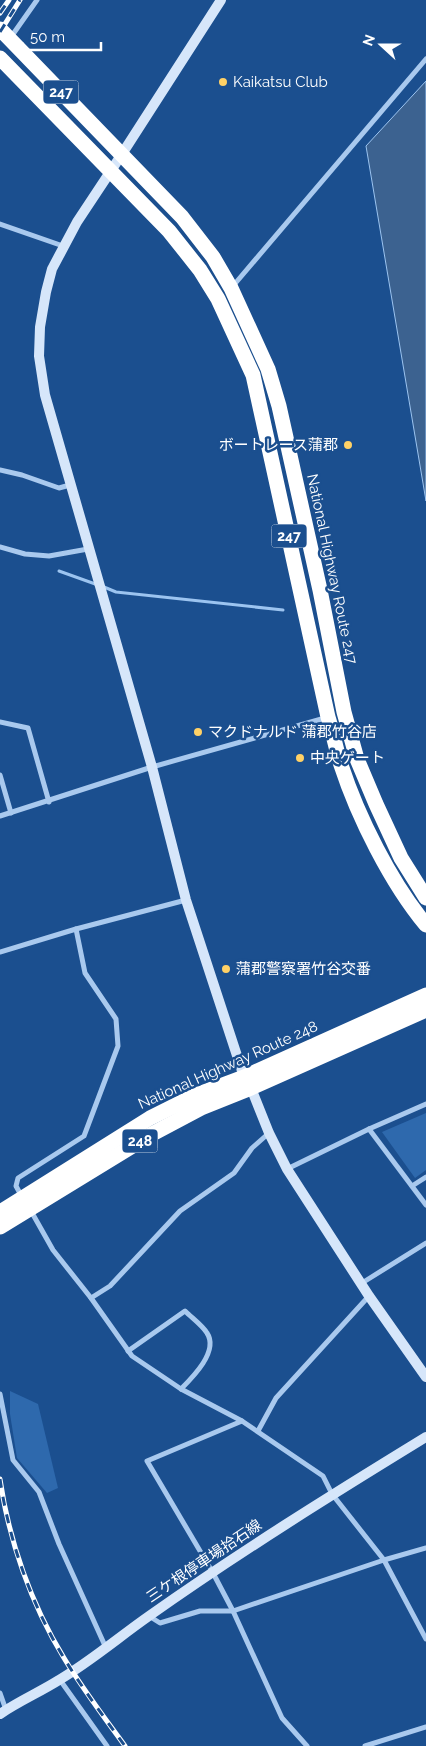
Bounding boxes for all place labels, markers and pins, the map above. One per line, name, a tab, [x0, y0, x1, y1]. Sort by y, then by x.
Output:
place label: Kaikatsu Club	[233, 73, 328, 91]
marker: Kaikatsu Club	[217, 76, 229, 88]
place label: ボートレース蒲郡	[219, 436, 338, 454]
marker: ボートレース蒲郡	[342, 439, 354, 451]
place label: マクドナルド 蒲郡竹谷店	[208, 723, 377, 741]
marker: マクドナルド 蒲郡竹谷店	[192, 726, 204, 738]
place label: 中央ゲート	[310, 749, 385, 767]
marker: 中央ゲート	[294, 752, 306, 764]
place label: 蒲郡警察署竹谷交番	[236, 960, 371, 978]
marker: 蒲郡警察署竹谷交番	[220, 963, 232, 975]

